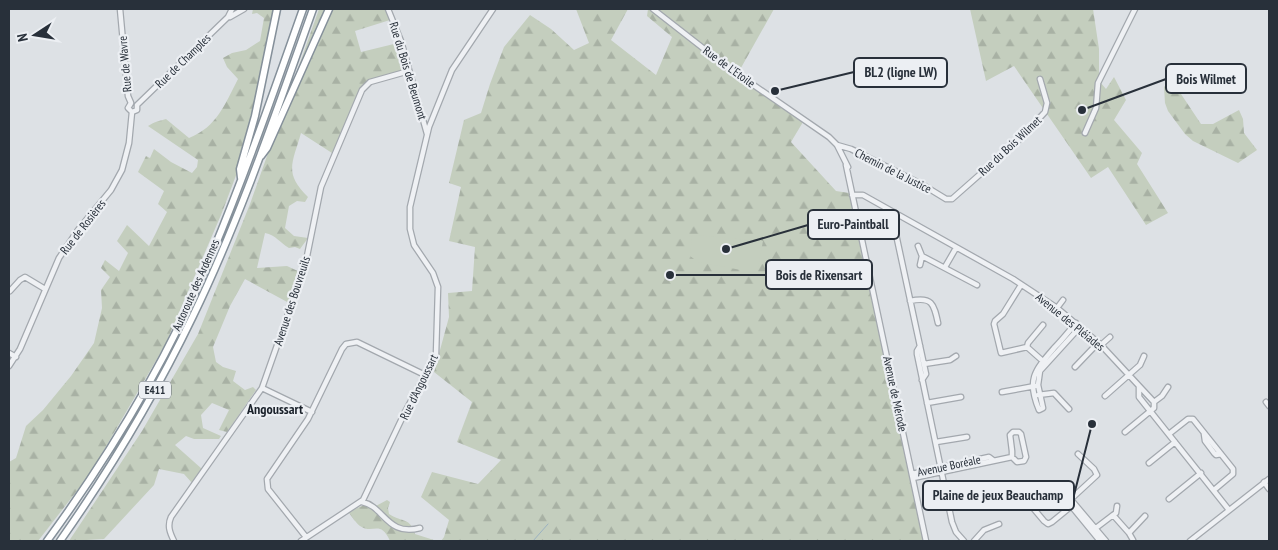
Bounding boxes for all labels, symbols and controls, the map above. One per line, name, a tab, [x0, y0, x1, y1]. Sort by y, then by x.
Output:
north arrow	[10, 10, 60, 60]
street label: Rue du Bois de Beumont	[386, 20, 431, 122]
street label: Rue de Champles	[152, 30, 214, 91]
text: N	[13, 32, 32, 43]
street label: Rue de Wavre	[115, 35, 134, 93]
street label: Rue de L'Etoile	[700, 43, 758, 91]
callout: BL2 (ligne LW)	[854, 58, 947, 87]
text: BL2 (ligne LW)	[865, 63, 938, 81]
callout: Bois Wilmet	[1166, 64, 1246, 93]
text: Bois Wilmet	[1176, 70, 1236, 88]
street label: Rue du Bois Wilmet	[975, 112, 1045, 179]
street label: Chemin de la Justice	[852, 145, 934, 196]
street label: Rue de Rosières	[57, 196, 109, 257]
callout: Euro-Paintball	[808, 210, 899, 239]
text: Euro-Paintball	[817, 215, 889, 233]
street label: Autoroute des Ardennes	[169, 237, 222, 333]
street label: Avenue des Bouvreuils	[270, 254, 313, 348]
callout: Bois de Rixensart	[766, 260, 872, 289]
text: Bois de Rixensart	[776, 266, 862, 284]
street label: Avenue des Pléiades	[1033, 289, 1108, 354]
street label: Rue d'Angoussart	[396, 351, 441, 422]
street label: Avenue de Mérode	[880, 355, 911, 433]
road number: E411	[139, 382, 171, 398]
district label: Angoussart	[246, 400, 303, 418]
street label: Avenue Boréale	[916, 451, 982, 480]
callout: Plaine de jeux Beauchamp	[923, 481, 1074, 510]
text: Plaine de jeux Beauchamp	[933, 486, 1063, 504]

